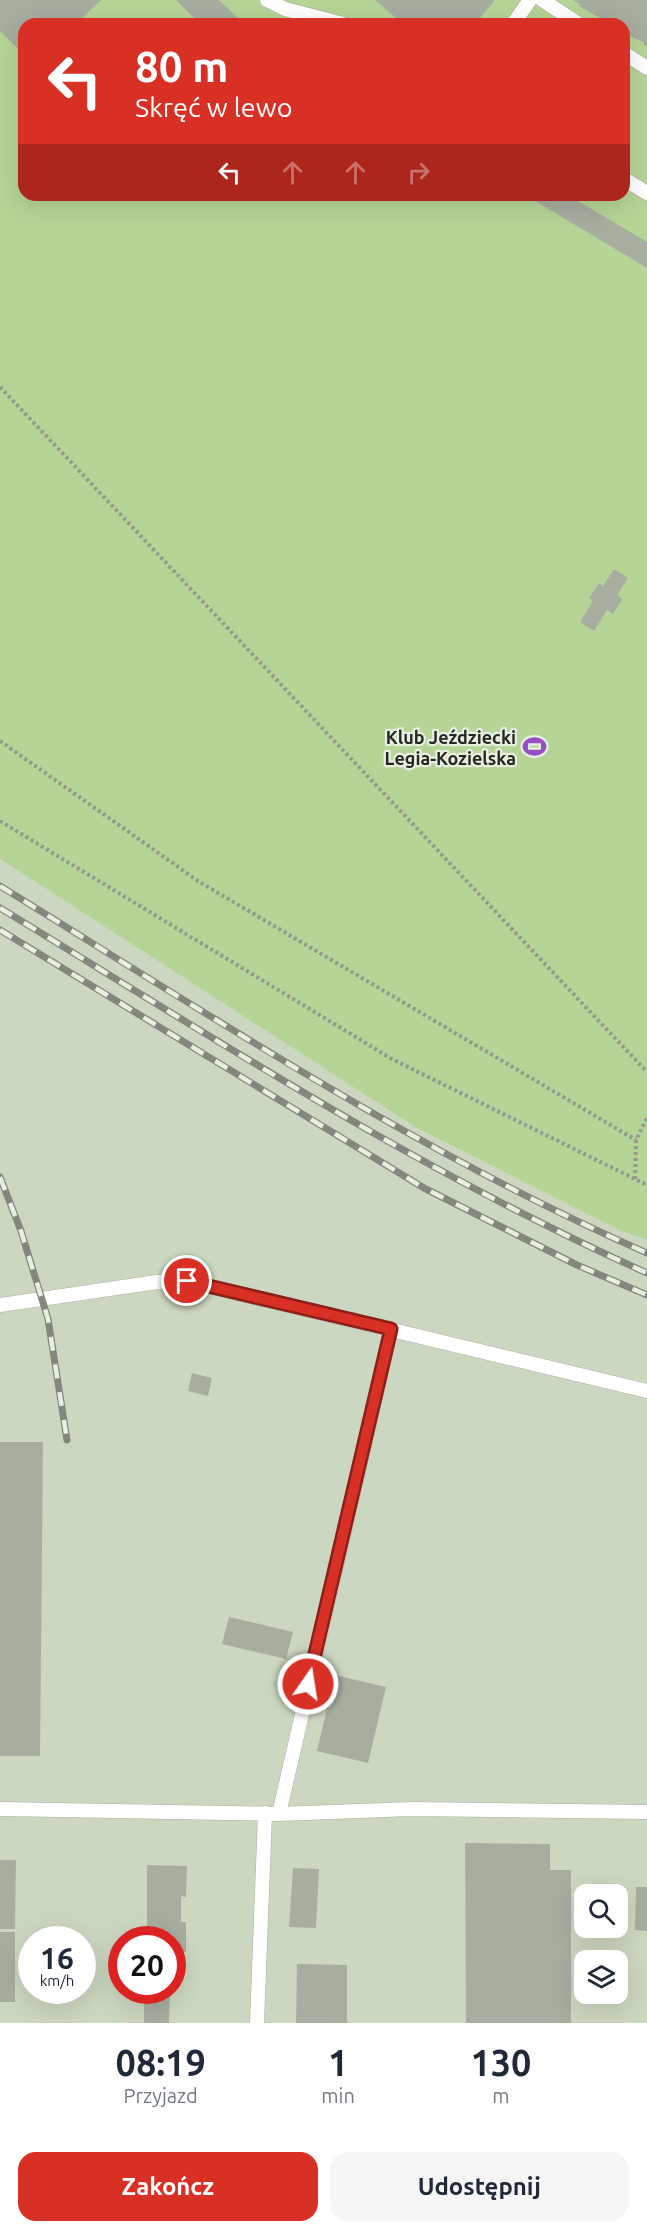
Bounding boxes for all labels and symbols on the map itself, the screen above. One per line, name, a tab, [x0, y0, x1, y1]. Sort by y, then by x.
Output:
place label: Klub Jeździecki Legia-Kozielska	[385, 727, 516, 768]
sports icon: Klub Jeździecki Legia-Kozielska	[521, 734, 547, 760]
pin	[161, 1255, 212, 1306]
position arrow	[276, 1652, 340, 1716]
speed limit sign: 20	[108, 1926, 186, 2004]

